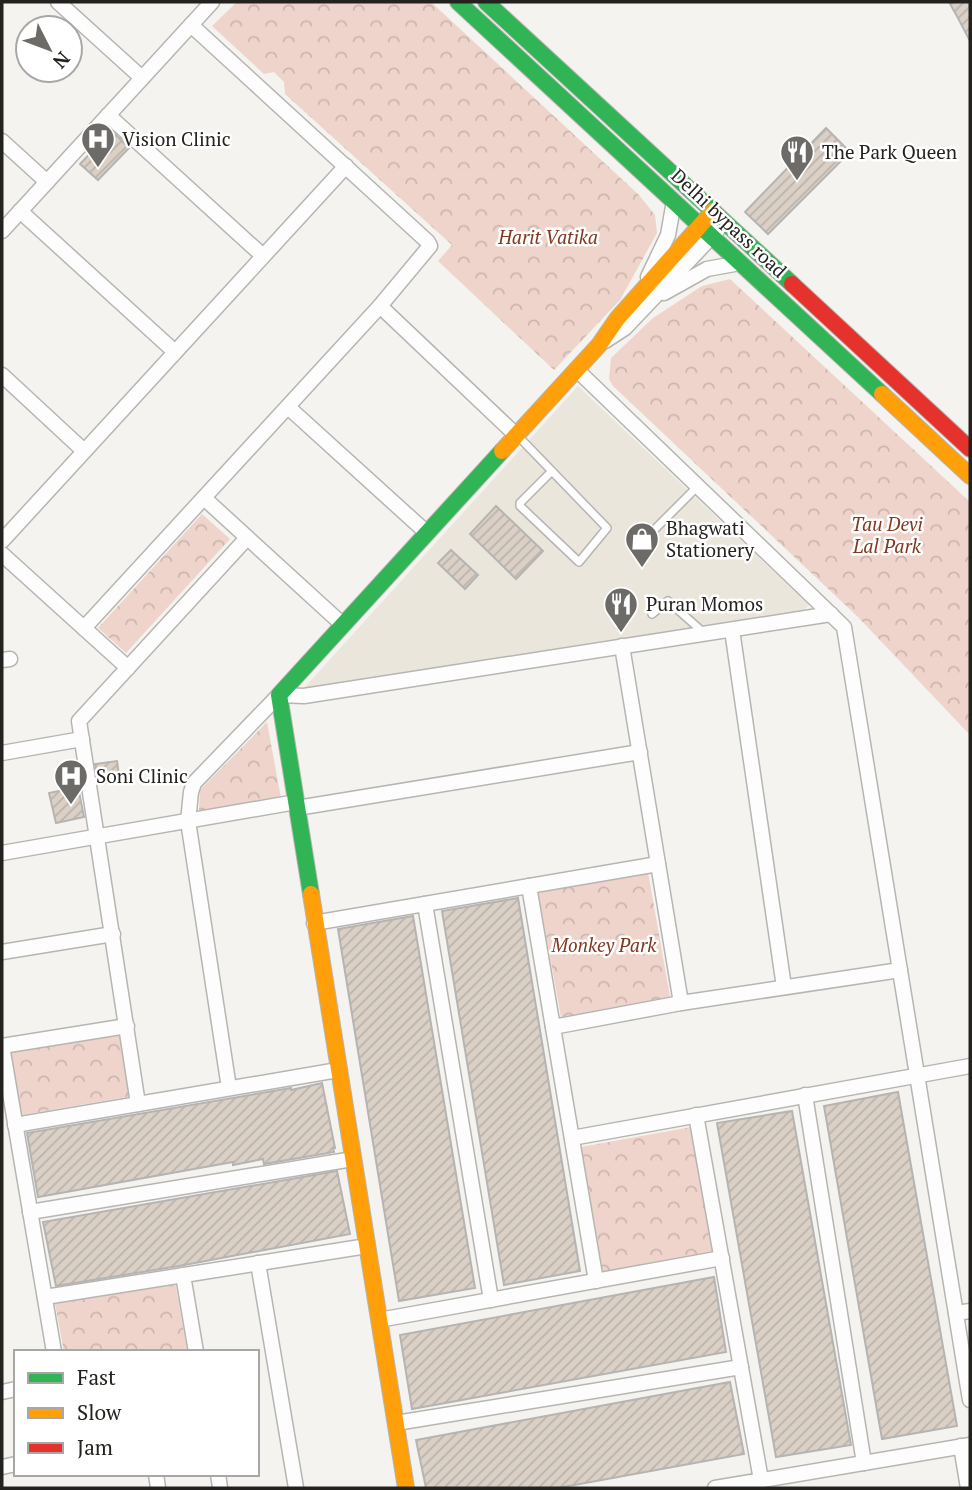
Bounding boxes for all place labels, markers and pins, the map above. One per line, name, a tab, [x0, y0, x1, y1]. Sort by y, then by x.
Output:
hospital icon: Vision Clinic	[79, 120, 117, 169]
place label: Vision Clinic	[122, 126, 231, 151]
restaurant icon: The Park Queen	[778, 133, 816, 182]
place label: The Park Queen	[822, 139, 957, 164]
place label: Bhagwati Stationery	[666, 515, 755, 562]
shop icon: Bhagwati Stationery	[623, 520, 661, 569]
restaurant icon: Puran Momos	[602, 585, 640, 634]
place label: Puran Momos	[646, 591, 763, 616]
hospital icon: Soni Clinic	[52, 757, 90, 806]
place label: Soni Clinic	[96, 763, 188, 788]

